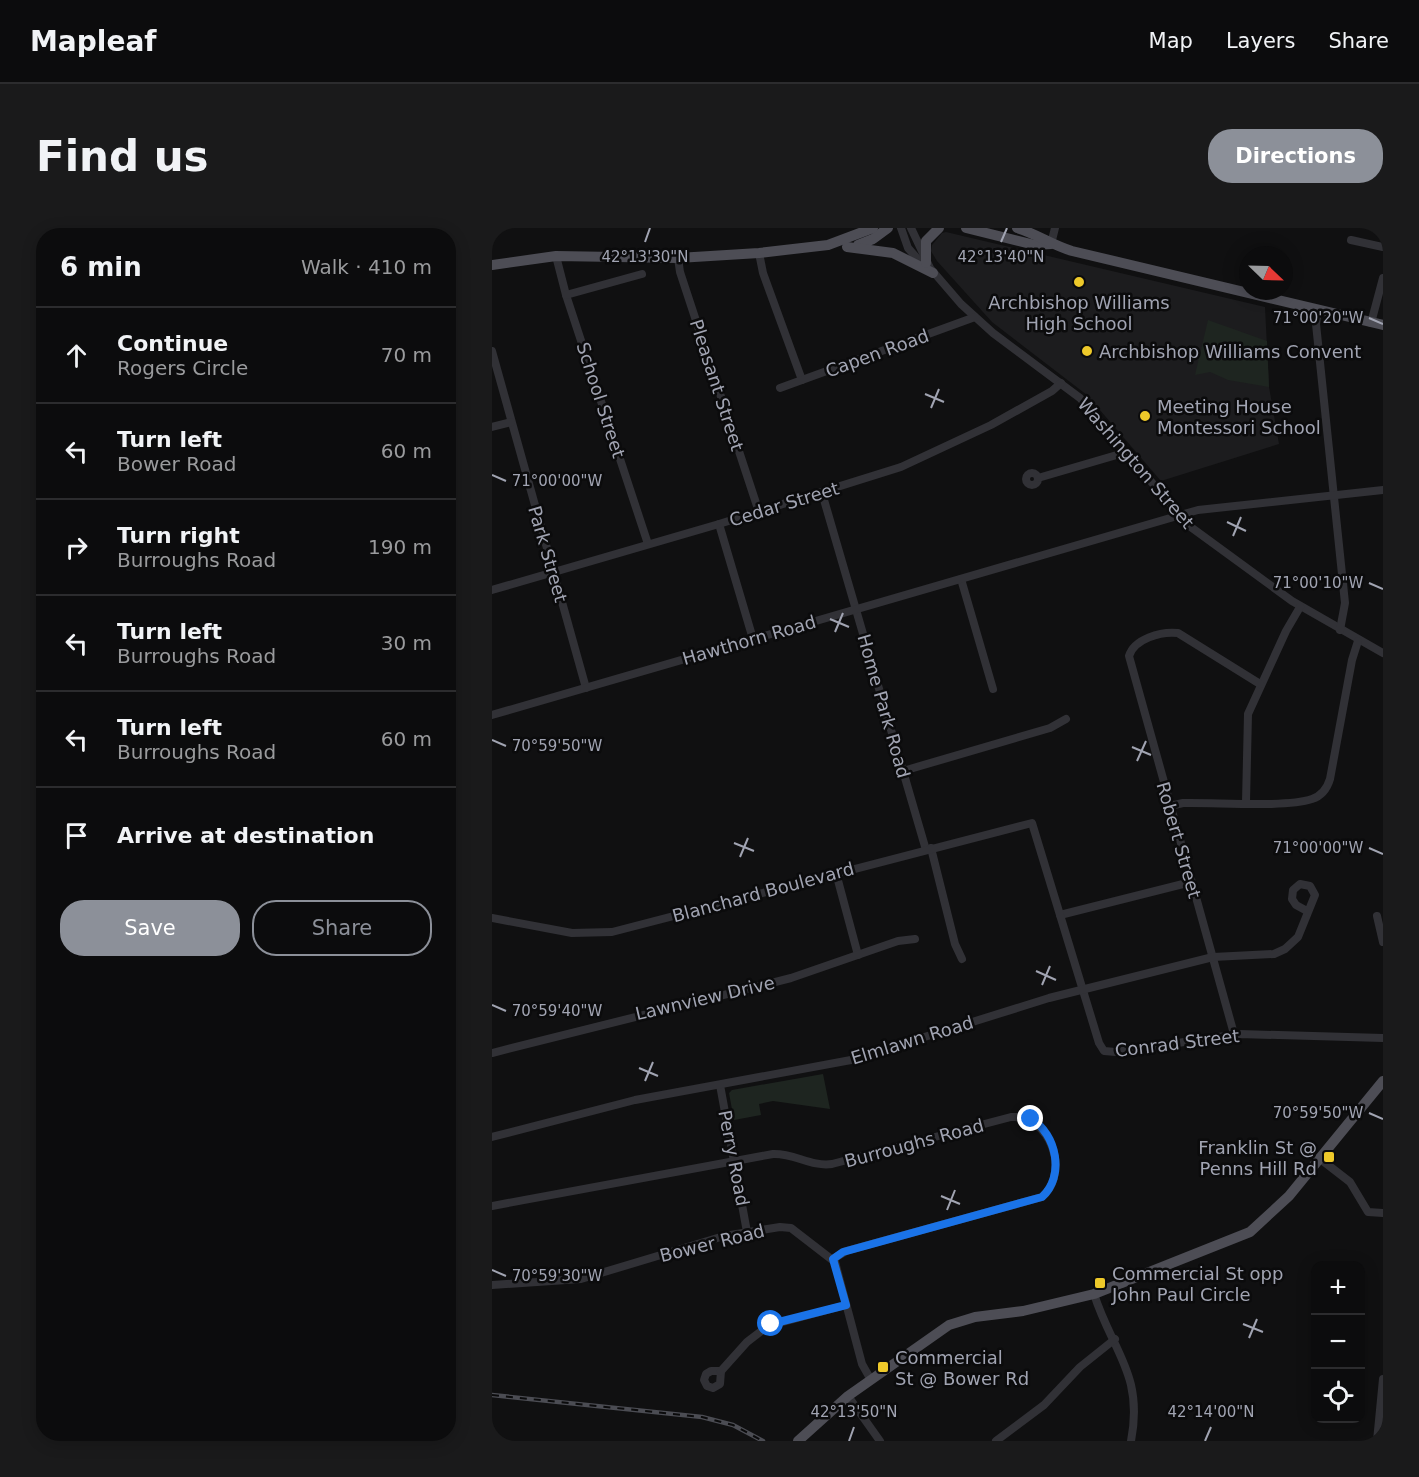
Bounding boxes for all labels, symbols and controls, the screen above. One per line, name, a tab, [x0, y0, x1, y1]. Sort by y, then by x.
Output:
text: Mapleaf	[30, 25, 156, 58]
text: Map	[1149, 29, 1193, 53]
text: Layers	[1226, 29, 1295, 53]
text: Share	[1328, 29, 1389, 53]
button: Directions	[1208, 129, 1383, 183]
text: Find us	[36, 132, 209, 181]
north arrow	[1239, 246, 1293, 300]
text: 42°13'30"N	[601, 248, 689, 266]
text: 42°13'40"N	[957, 248, 1045, 266]
text: 6 min	[60, 252, 142, 282]
text: Walk · 410 m	[301, 255, 432, 279]
marker: Archbishop Williams High School	[1072, 275, 1086, 289]
place label: Archbishop Williams High School	[988, 292, 1170, 334]
text: 71°00'20"W	[1273, 309, 1363, 327]
street label: Pleasant Street	[686, 316, 748, 454]
street label: Capen Road	[822, 325, 932, 381]
text: Continue	[117, 331, 228, 356]
icon: ahead	[60, 339, 93, 372]
street label: School Street	[572, 340, 630, 460]
place label: Archbishop Williams Convent	[1099, 341, 1361, 362]
text: 70 m	[381, 343, 432, 367]
marker: Archbishop Williams Convent	[1080, 344, 1094, 358]
text: Rogers Circle	[117, 356, 248, 380]
street label: Washington Street	[1074, 393, 1198, 533]
place label: Meeting House Montessori School	[1157, 396, 1321, 438]
marker: Meeting House Montessori School	[1138, 409, 1152, 423]
text: Turn left	[117, 427, 222, 452]
icon: left	[60, 435, 93, 468]
text: 60 m	[381, 439, 432, 463]
text: Bower Road	[117, 452, 236, 476]
text: 71°00'00"W	[512, 472, 602, 490]
street label: Cedar Street	[726, 477, 842, 531]
street label: Park Street	[524, 503, 572, 605]
text: Turn right	[117, 523, 240, 548]
icon: right	[60, 531, 93, 564]
text: 190 m	[368, 535, 432, 559]
text: Burroughs Road	[117, 548, 276, 572]
text: 71°00'10"W	[1273, 574, 1363, 592]
street label: Hawthorn Road	[680, 611, 818, 669]
text: Turn left	[117, 619, 222, 644]
icon: left	[60, 627, 93, 660]
text: 30 m	[381, 631, 432, 655]
street label: Home Park Road	[853, 632, 915, 780]
text: Burroughs Road	[117, 644, 276, 668]
text: Turn left	[117, 715, 222, 740]
icon: left	[60, 723, 93, 756]
text: 60 m	[381, 727, 432, 751]
text: 70°59'50"W	[512, 737, 602, 755]
text: Burroughs Road	[117, 740, 276, 764]
street label: Robert Street	[1152, 779, 1206, 901]
icon: arrive	[60, 819, 93, 852]
text: Arrive at destination	[117, 823, 374, 848]
text: 71°00'00"W	[1273, 839, 1363, 857]
street label: Blanchard Boulevard	[670, 858, 856, 926]
button: Save	[60, 900, 240, 956]
button: Share	[252, 900, 432, 956]
street label: Lawnview Drive	[633, 972, 777, 1024]
text: 70°59'40"W	[512, 1002, 602, 1020]
street label: Elmlawn Road	[848, 1011, 976, 1069]
street label: Conrad Street	[1114, 1025, 1240, 1061]
text: 70°59'50"W	[1273, 1104, 1363, 1122]
route end	[1017, 1105, 1043, 1131]
street label: Perry Road	[714, 1108, 754, 1208]
street label: Burroughs Road	[842, 1114, 986, 1172]
place label: Franklin St @ Penns Hill Rd	[1198, 1137, 1317, 1179]
marker: Franklin St @ Penns Hill Rd	[1322, 1150, 1336, 1164]
street label: Bower Road	[657, 1220, 767, 1266]
map controls	[1311, 1261, 1365, 1423]
button: +	[1311, 1261, 1365, 1315]
place label: Commercial St opp John Paul Circle	[1111, 1263, 1283, 1305]
text: 70°59'30"W	[512, 1267, 602, 1285]
marker: Commercial St opp John Paul Circle	[1093, 1276, 1107, 1290]
route start	[757, 1310, 783, 1336]
button: −	[1311, 1315, 1365, 1369]
place label: Commercial St @ Bower Rd	[895, 1347, 1029, 1389]
marker: Commercial St @ Bower Rd	[876, 1360, 890, 1374]
button: locate	[1311, 1369, 1365, 1423]
text: 42°13'50"N	[810, 1403, 898, 1421]
text: 42°14'00"N	[1167, 1403, 1255, 1421]

